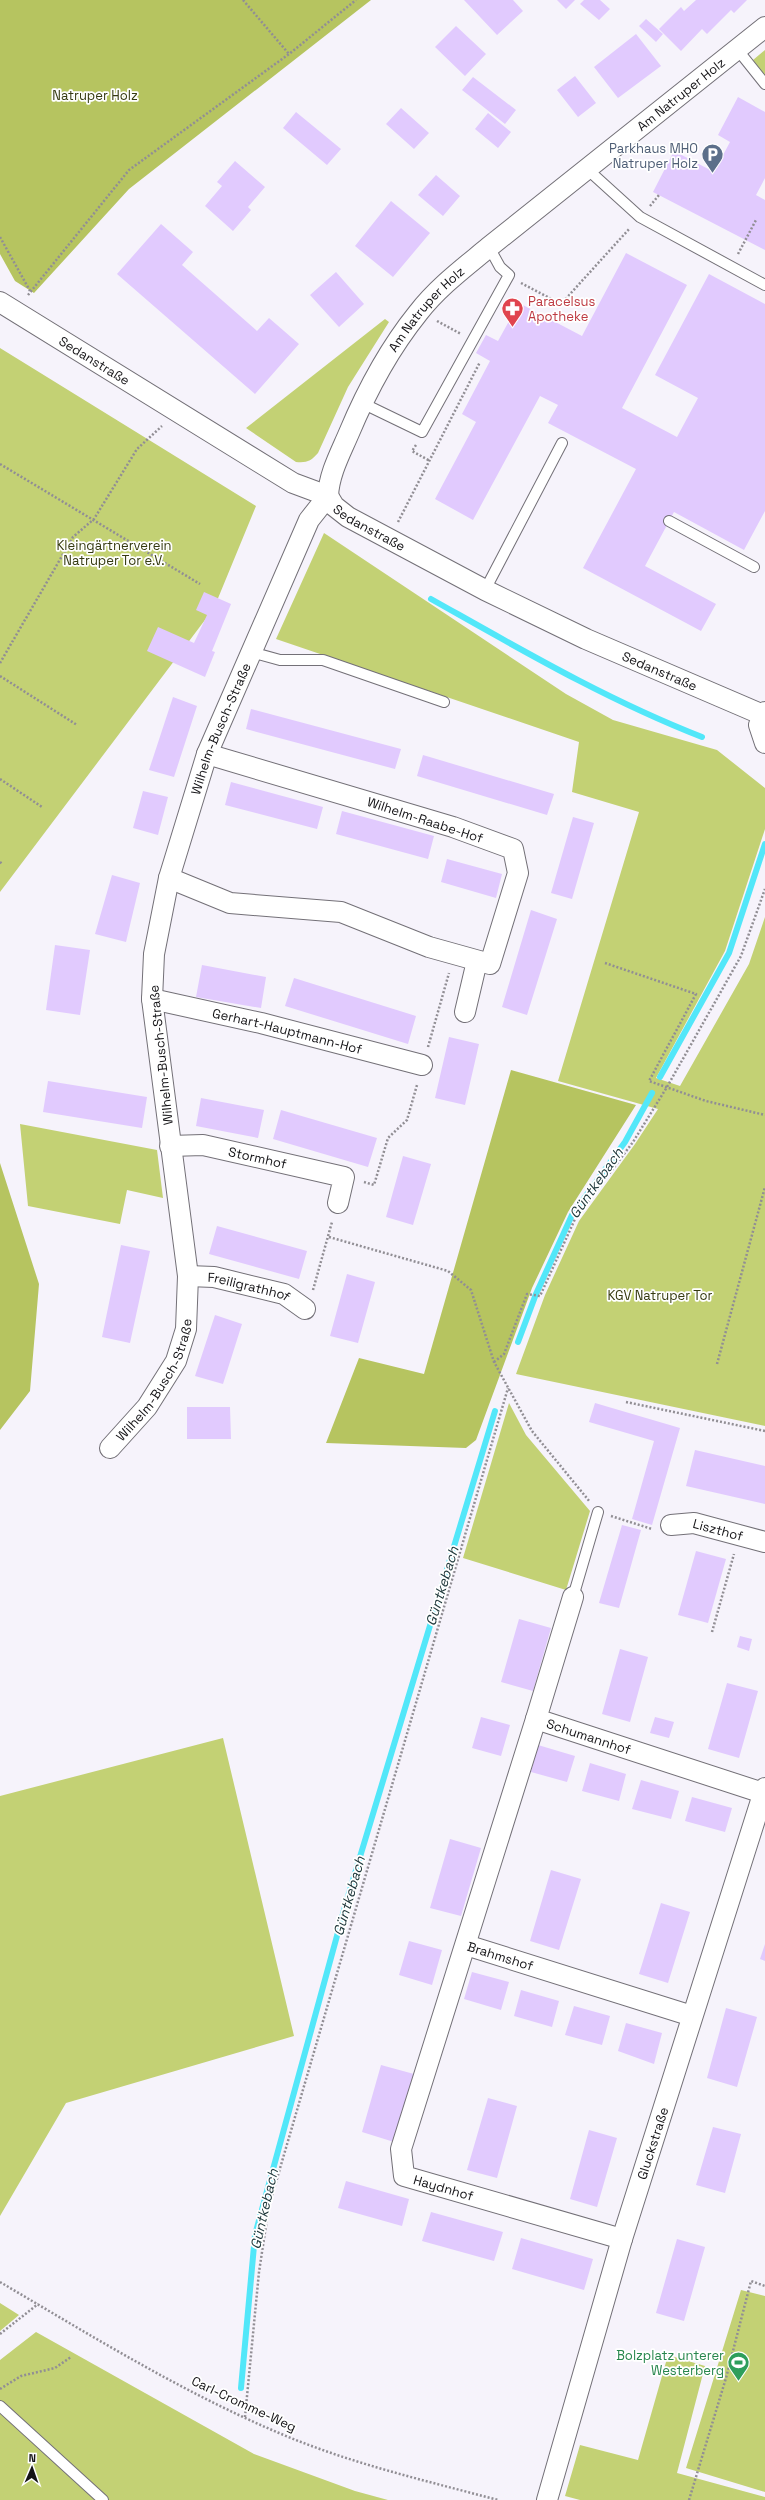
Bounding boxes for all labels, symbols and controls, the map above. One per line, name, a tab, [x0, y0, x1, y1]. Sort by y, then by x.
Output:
street label: Am Natruper Holz	[633, 54, 729, 135]
park label: Natruper Holz	[52, 87, 138, 104]
place label: Parkhaus MHO Natruper Holz	[609, 140, 698, 172]
parking icon: Parkhaus MHO Natruper Holz	[700, 142, 726, 175]
street label: Am Natruper Holz	[384, 262, 468, 355]
place label: Paracelsus Apotheke	[528, 293, 596, 325]
pharmacy icon: Paracelsus Apotheke	[499, 295, 525, 328]
street label: Sedanstraße	[56, 332, 133, 389]
street label: Sedanstraße	[330, 500, 408, 555]
park label: Kleingärtnerverein Natruper Tor e.V.	[56, 537, 172, 569]
street label: Sedanstraße	[620, 647, 700, 694]
street label: Wilhelm-Busch-Straße	[187, 660, 254, 797]
street label: Wilhelm-Raabe-Hof	[365, 793, 485, 847]
street label: Wilhelm-Busch-Straße	[145, 984, 177, 1126]
street label: Gerhart-Hauptmann-Hof	[211, 1004, 364, 1058]
street label: Stormhof	[227, 1143, 289, 1172]
water label: Güntkebach	[565, 1144, 627, 1222]
street label: Freiligrathhof	[207, 1268, 294, 1305]
park label: KGV Natruper Tor	[608, 1287, 713, 1304]
street label: Wilhelm-Busch-Straße	[112, 1318, 195, 1444]
street label: Liszthof	[691, 1515, 745, 1544]
water label: Güntkebach	[421, 1544, 463, 1628]
street label: Schumannhof	[544, 1715, 633, 1758]
water label: Güntkebach	[329, 1854, 369, 1938]
street label: Brahmshof	[465, 1937, 536, 1974]
street label: Gluckstraße	[633, 2105, 672, 2182]
water label: Güntkebach	[246, 2167, 282, 2251]
street label: Haydnhof	[412, 2171, 476, 2204]
place label: Bolzplatz unterer Westerberg	[616, 2347, 724, 2379]
sports icon: Bolzplatz unterer Westerberg	[726, 2349, 752, 2382]
street label: Carl-Cromme-Weg	[189, 2372, 299, 2436]
north arrow	[12, 2448, 52, 2488]
text: N	[28, 2451, 36, 2465]

